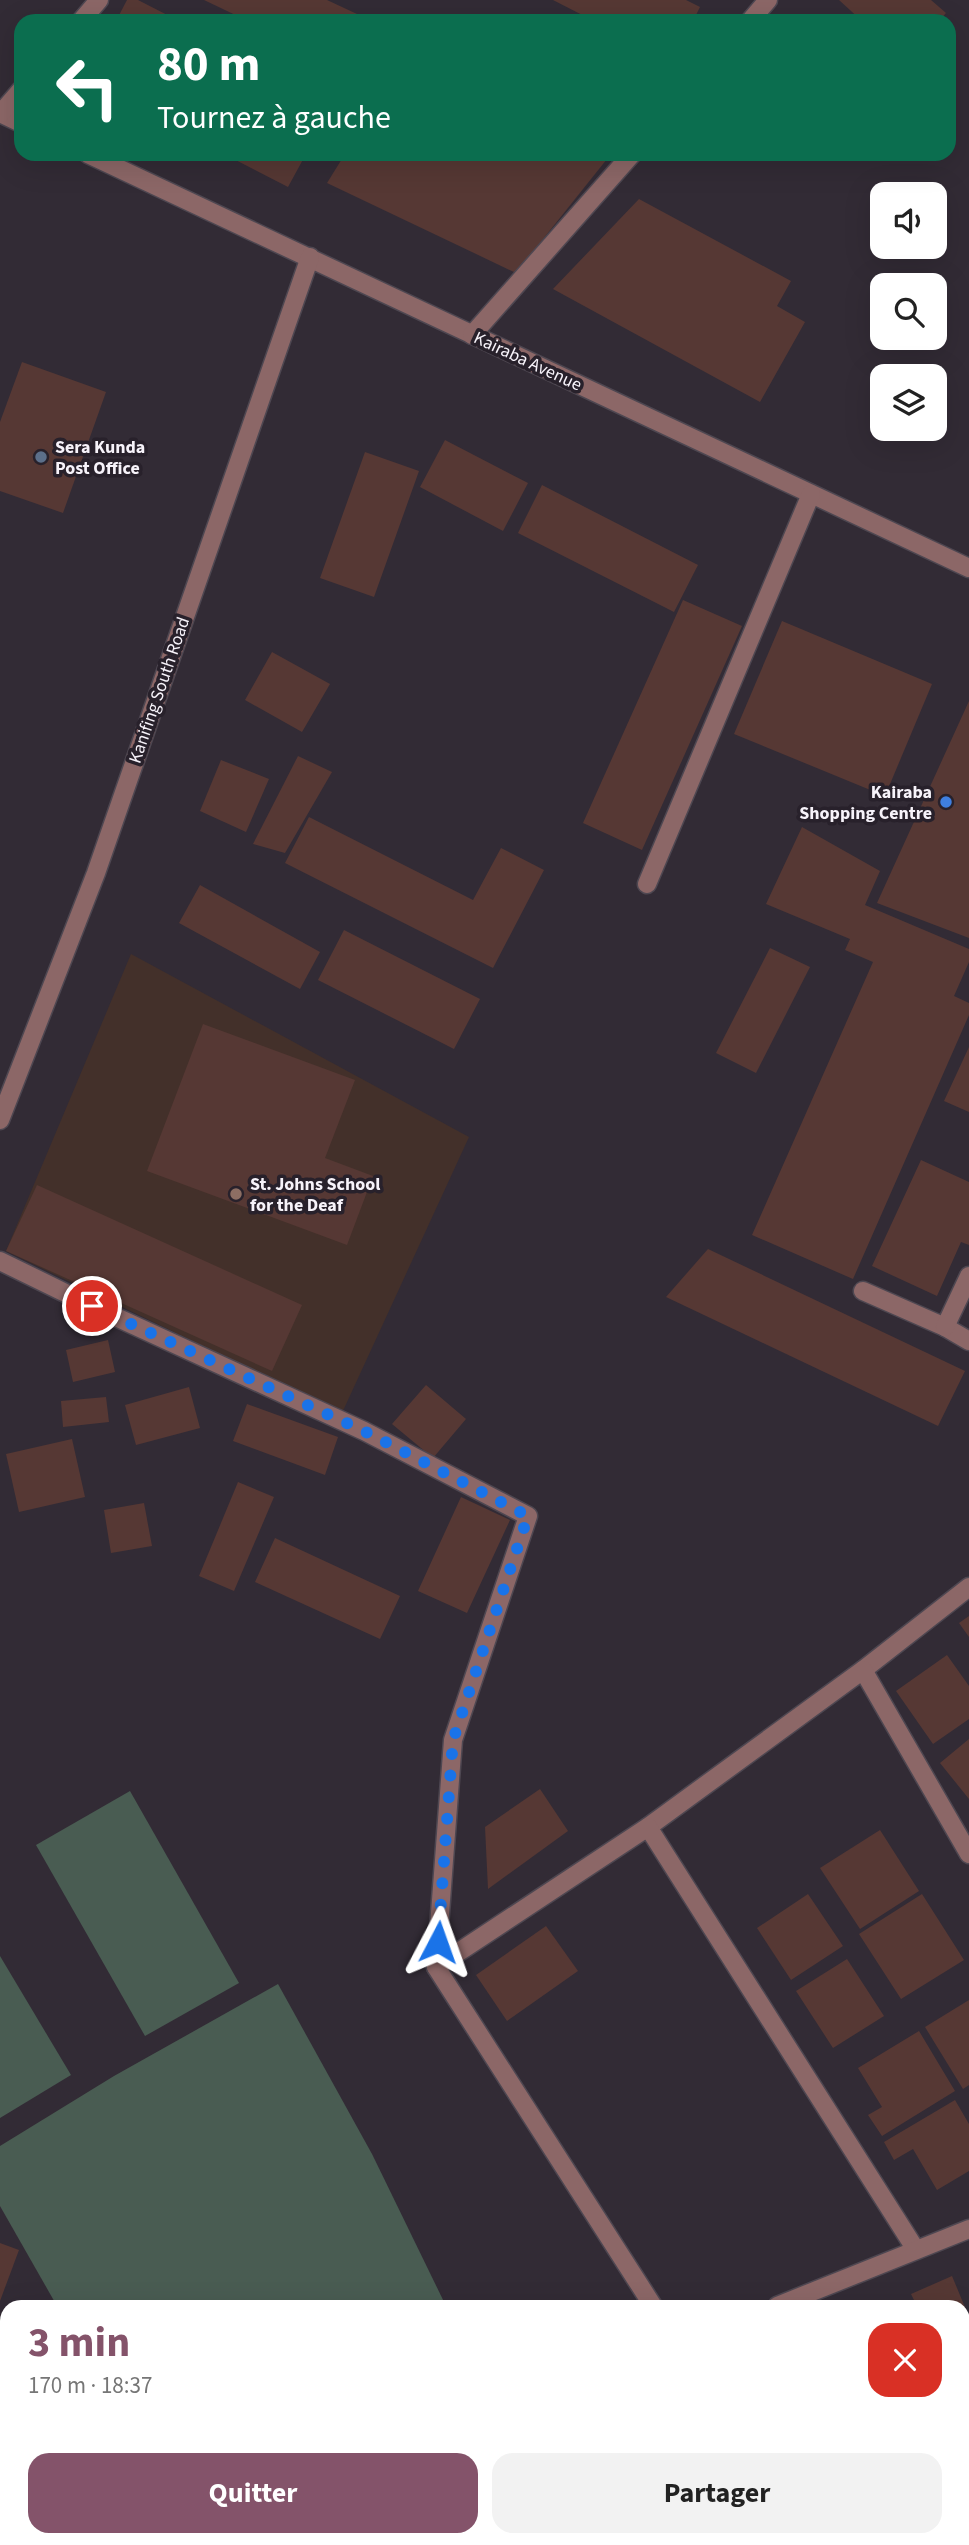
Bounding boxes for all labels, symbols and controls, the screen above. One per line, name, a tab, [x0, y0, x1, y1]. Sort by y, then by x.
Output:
text: 80 m	[157, 30, 261, 100]
icon: left	[42, 42, 133, 133]
text: Tournez à gauche	[157, 95, 391, 141]
map controls	[870, 182, 947, 441]
button: sound	[870, 182, 947, 259]
button: search	[870, 273, 947, 350]
street label: Kairaba Avenue	[470, 325, 586, 397]
button: layers	[870, 364, 947, 441]
place label: Sera Kunda Post Office	[55, 435, 145, 481]
marker: Sera Kunda Post Office	[33, 449, 49, 465]
street label: Kanifing South Road	[123, 614, 196, 767]
place label: Kairaba Shopping Centre	[799, 780, 932, 826]
marker: Kairaba Shopping Centre	[938, 794, 954, 810]
place label: St. Johns School for the Deaf	[250, 1172, 380, 1218]
marker: St. Johns School for the Deaf	[228, 1186, 244, 1202]
pin	[62, 1276, 122, 1336]
icon: arrive	[73, 1287, 111, 1325]
position arrow	[401, 1905, 475, 1979]
text: 3 min	[28, 2313, 130, 2373]
button: close	[868, 2323, 942, 2397]
text: 170 m · 18:37	[28, 2369, 152, 2402]
button: Quitter	[28, 2453, 478, 2533]
button: Partager	[492, 2453, 942, 2533]

